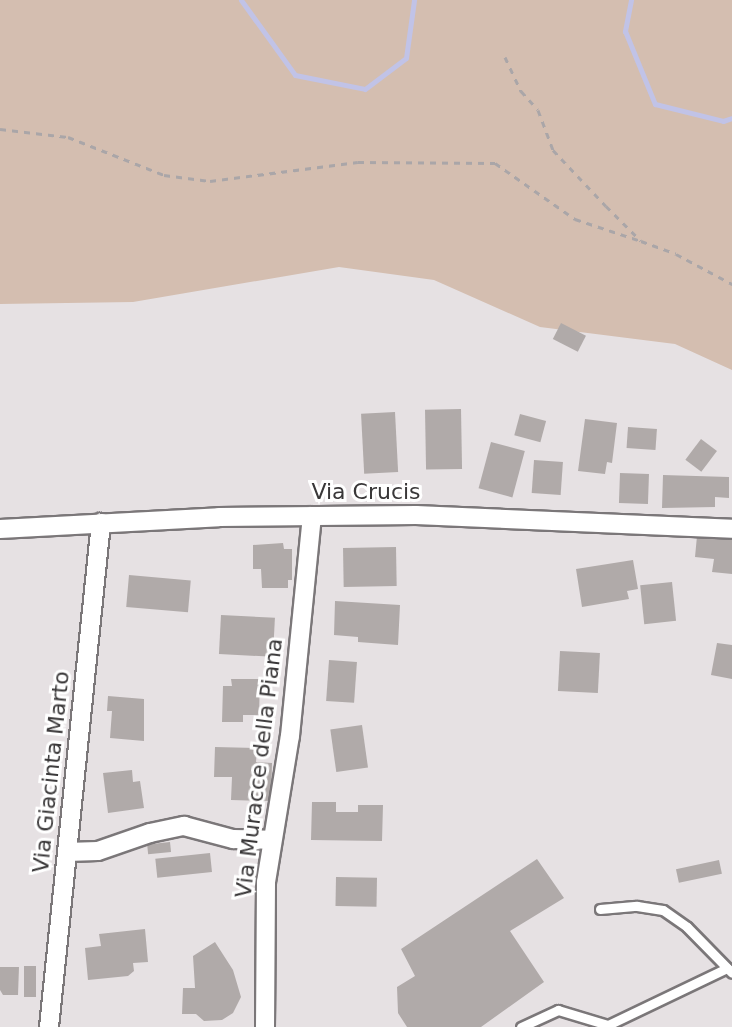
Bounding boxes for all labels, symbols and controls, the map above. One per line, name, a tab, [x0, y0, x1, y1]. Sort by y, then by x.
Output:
street label: Via Crucis	[311, 479, 421, 505]
street label: Via Muracce della Piana	[230, 637, 288, 899]
street label: Via Giacinta Marto	[27, 670, 75, 874]

